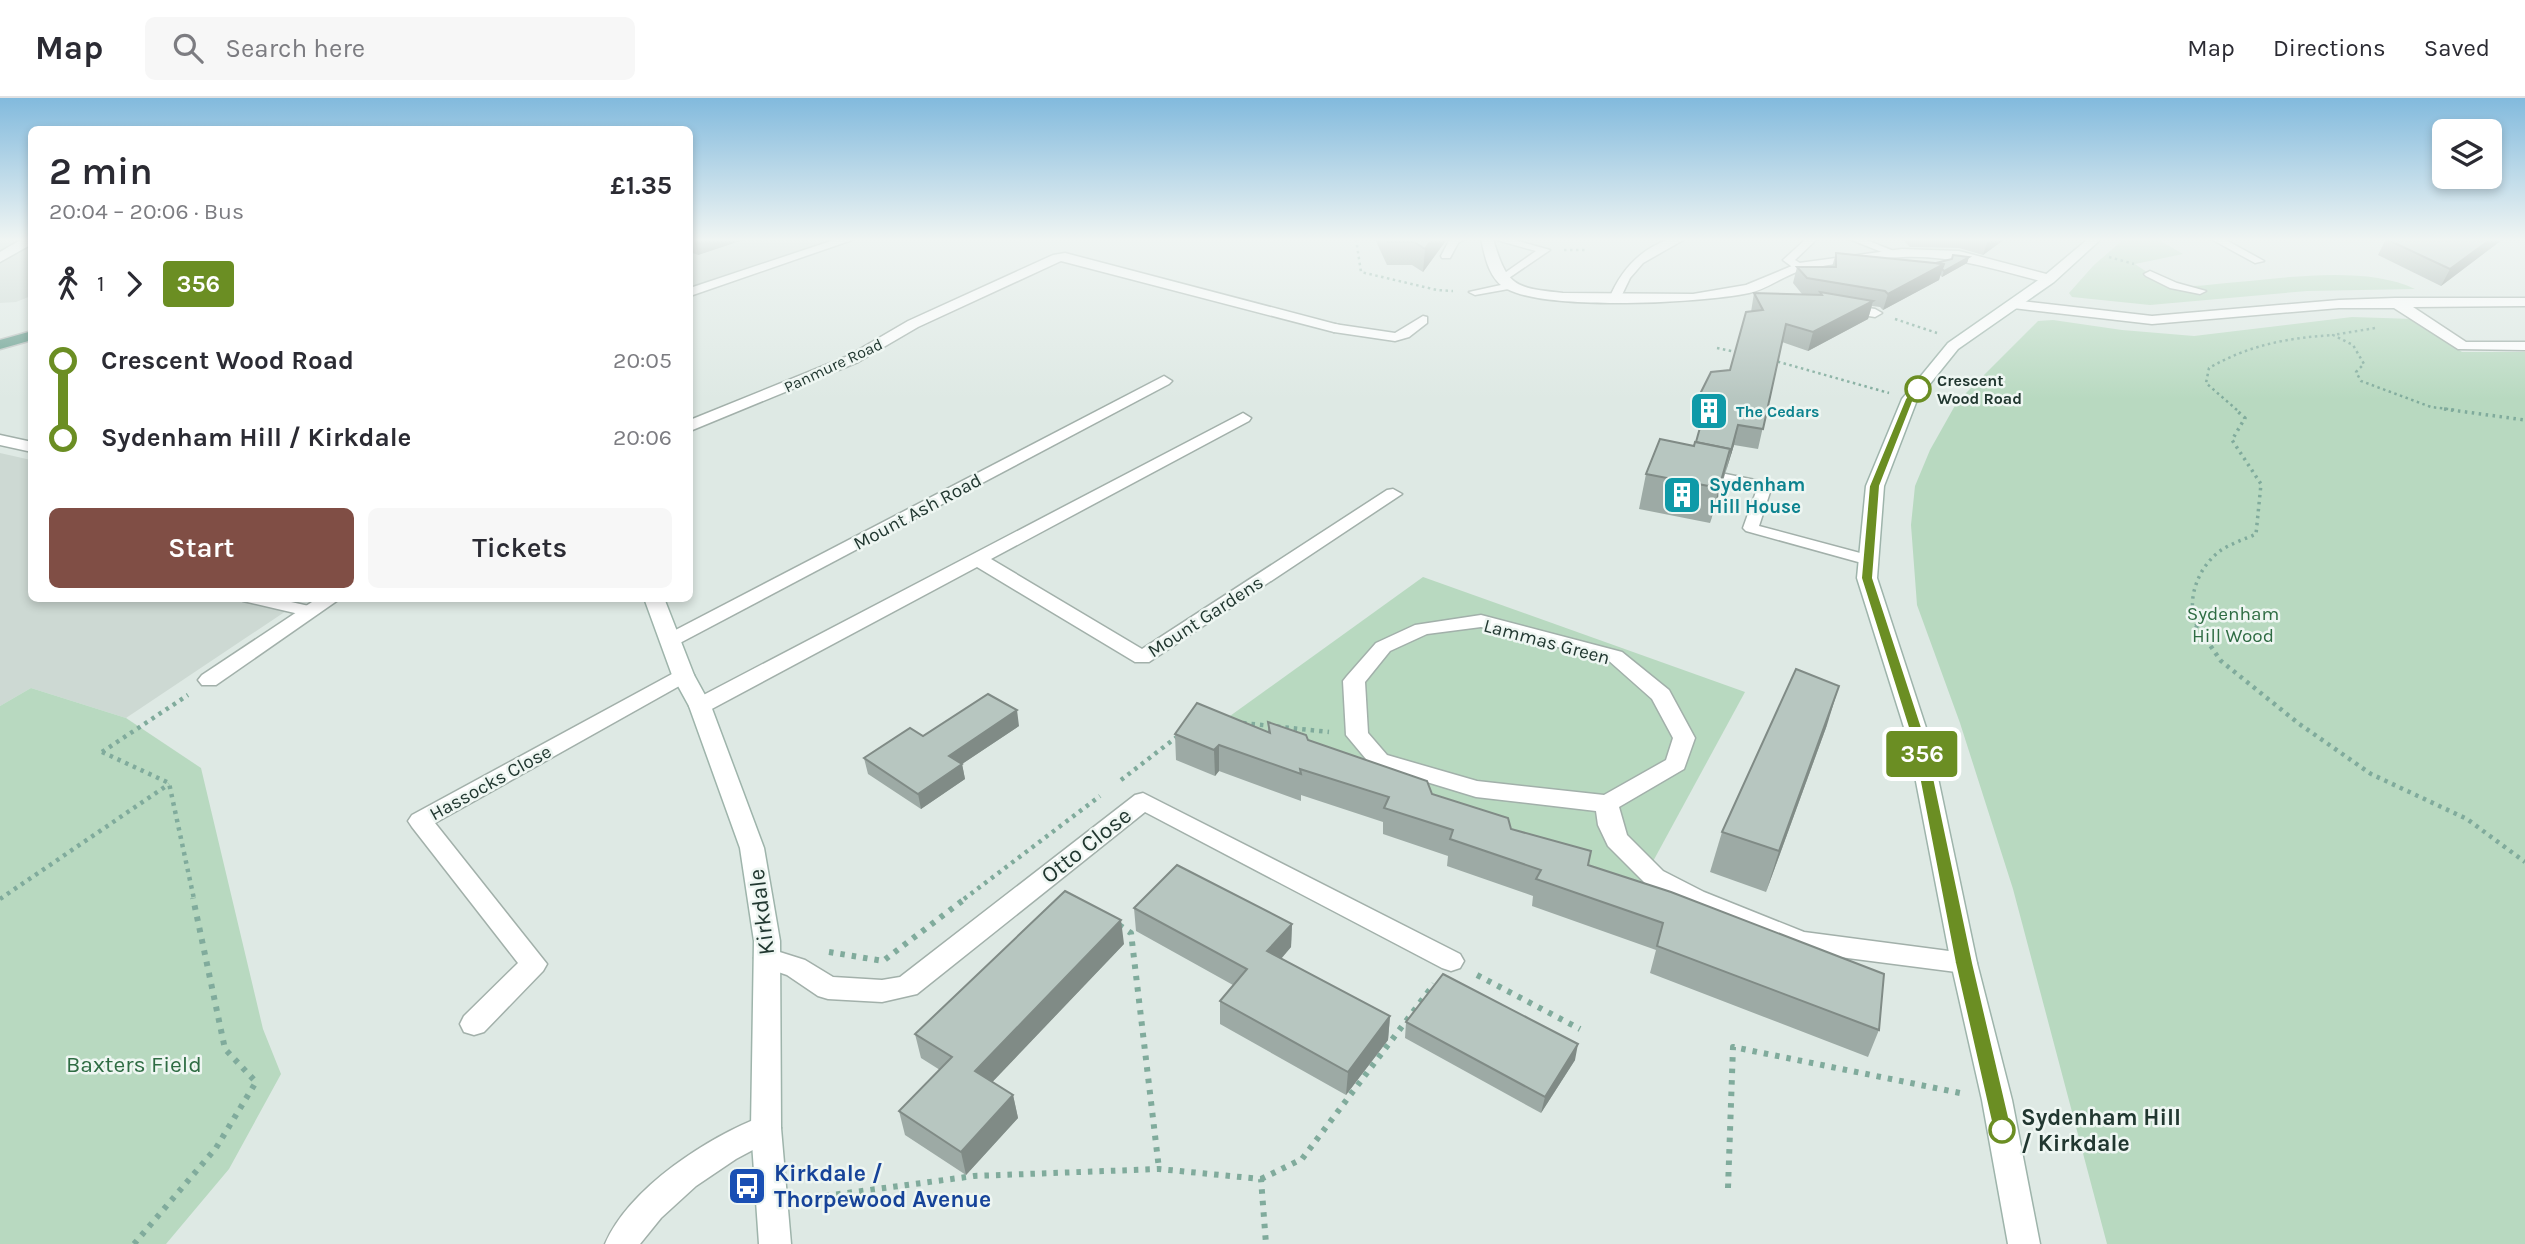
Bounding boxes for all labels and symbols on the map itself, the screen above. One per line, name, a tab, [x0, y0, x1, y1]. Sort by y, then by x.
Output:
street label: Panmure Road	[781, 334, 886, 397]
place label: Crescent Wood Road	[1937, 371, 2022, 408]
marker: Crescent Wood Road	[1905, 376, 1931, 402]
building icon: The Cedars	[1688, 390, 1730, 432]
place label: The Cedars	[1736, 402, 1820, 421]
street label: Mount Ash Road	[850, 469, 985, 555]
building icon: Sydenham Hill House	[1661, 474, 1703, 516]
place label: Sydenham Hill House	[1709, 474, 1805, 518]
street label: Mount Gardens	[1144, 571, 1267, 662]
park label: Sydenham Hill Wood	[2187, 603, 2279, 647]
street label: Lammas Green	[1481, 615, 1612, 669]
line badge: 356	[1882, 731, 1962, 777]
street label: Hassocks Close	[426, 740, 555, 825]
street label: Otto Close	[1036, 802, 1137, 889]
street label: Kirkdale	[743, 867, 780, 957]
park label: Baxters Field	[66, 1051, 202, 1078]
place label: Sydenham Hill / Kirkdale	[2021, 1104, 2181, 1157]
marker: Sydenham Hill / Kirkdale	[1989, 1117, 2015, 1143]
place label: Kirkdale / Thorpewood Avenue	[774, 1160, 991, 1213]
bus stop icon: Kirkdale / Thorpewood Avenue	[726, 1165, 768, 1207]

